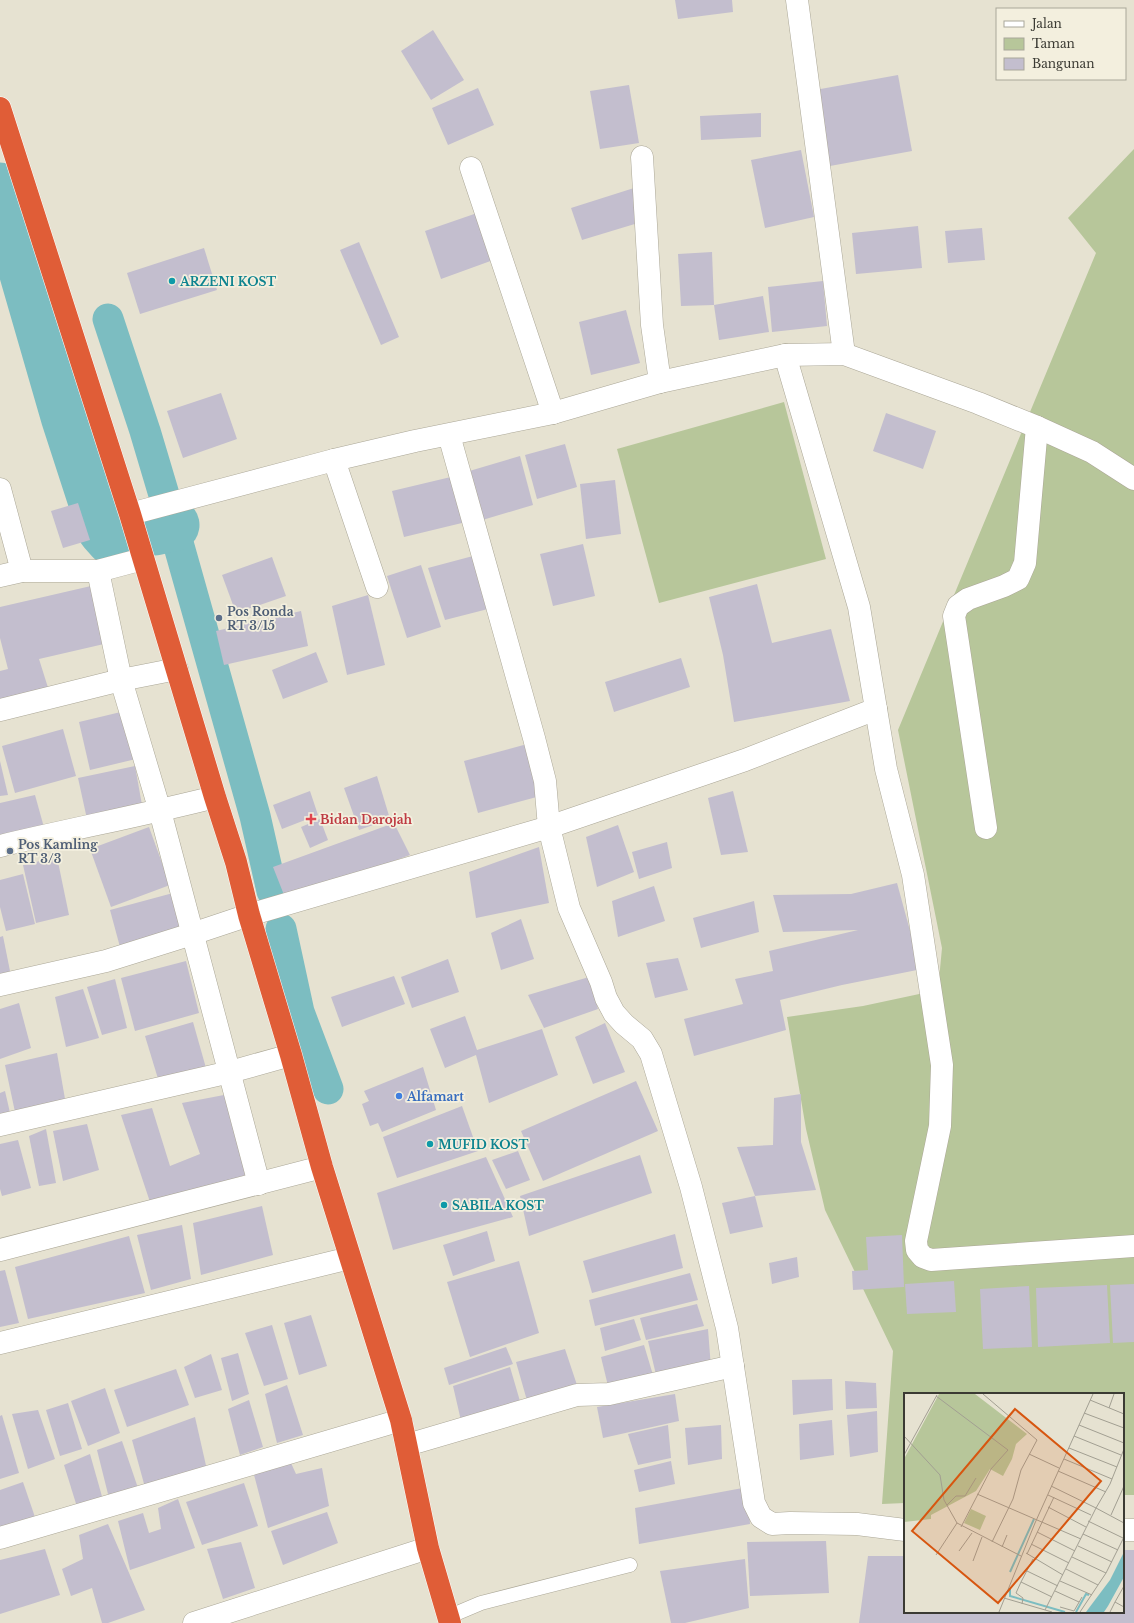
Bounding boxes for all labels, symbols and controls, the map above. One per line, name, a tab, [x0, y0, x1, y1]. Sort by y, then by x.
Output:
legend	[996, 8, 1126, 80]
text: Jalan	[1030, 16, 1062, 31]
text: Taman	[1032, 36, 1075, 51]
text: Bangunan	[1032, 56, 1095, 71]
place label: ARZENI KOST	[179, 274, 276, 289]
marker: ARZENI KOST	[167, 276, 177, 286]
place label: Pos Ronda RT 3/15	[227, 604, 294, 633]
marker: Pos Ronda RT 3/15	[214, 613, 224, 623]
place label: Bidan Darojah	[320, 812, 413, 827]
marker: Bidan Darojah	[305, 813, 317, 825]
place label: Pos Kamling RT 3/3	[18, 837, 98, 866]
marker: Pos Kamling RT 3/3	[5, 846, 15, 856]
place label: Alfamart	[406, 1089, 464, 1104]
marker: Alfamart	[394, 1091, 404, 1101]
place label: MUFID KOST	[438, 1137, 528, 1152]
marker: MUFID KOST	[425, 1139, 435, 1149]
place label: SABILA KOST	[452, 1198, 544, 1213]
marker: SABILA KOST	[439, 1200, 449, 1210]
inset map	[904, 1393, 1124, 1613]

